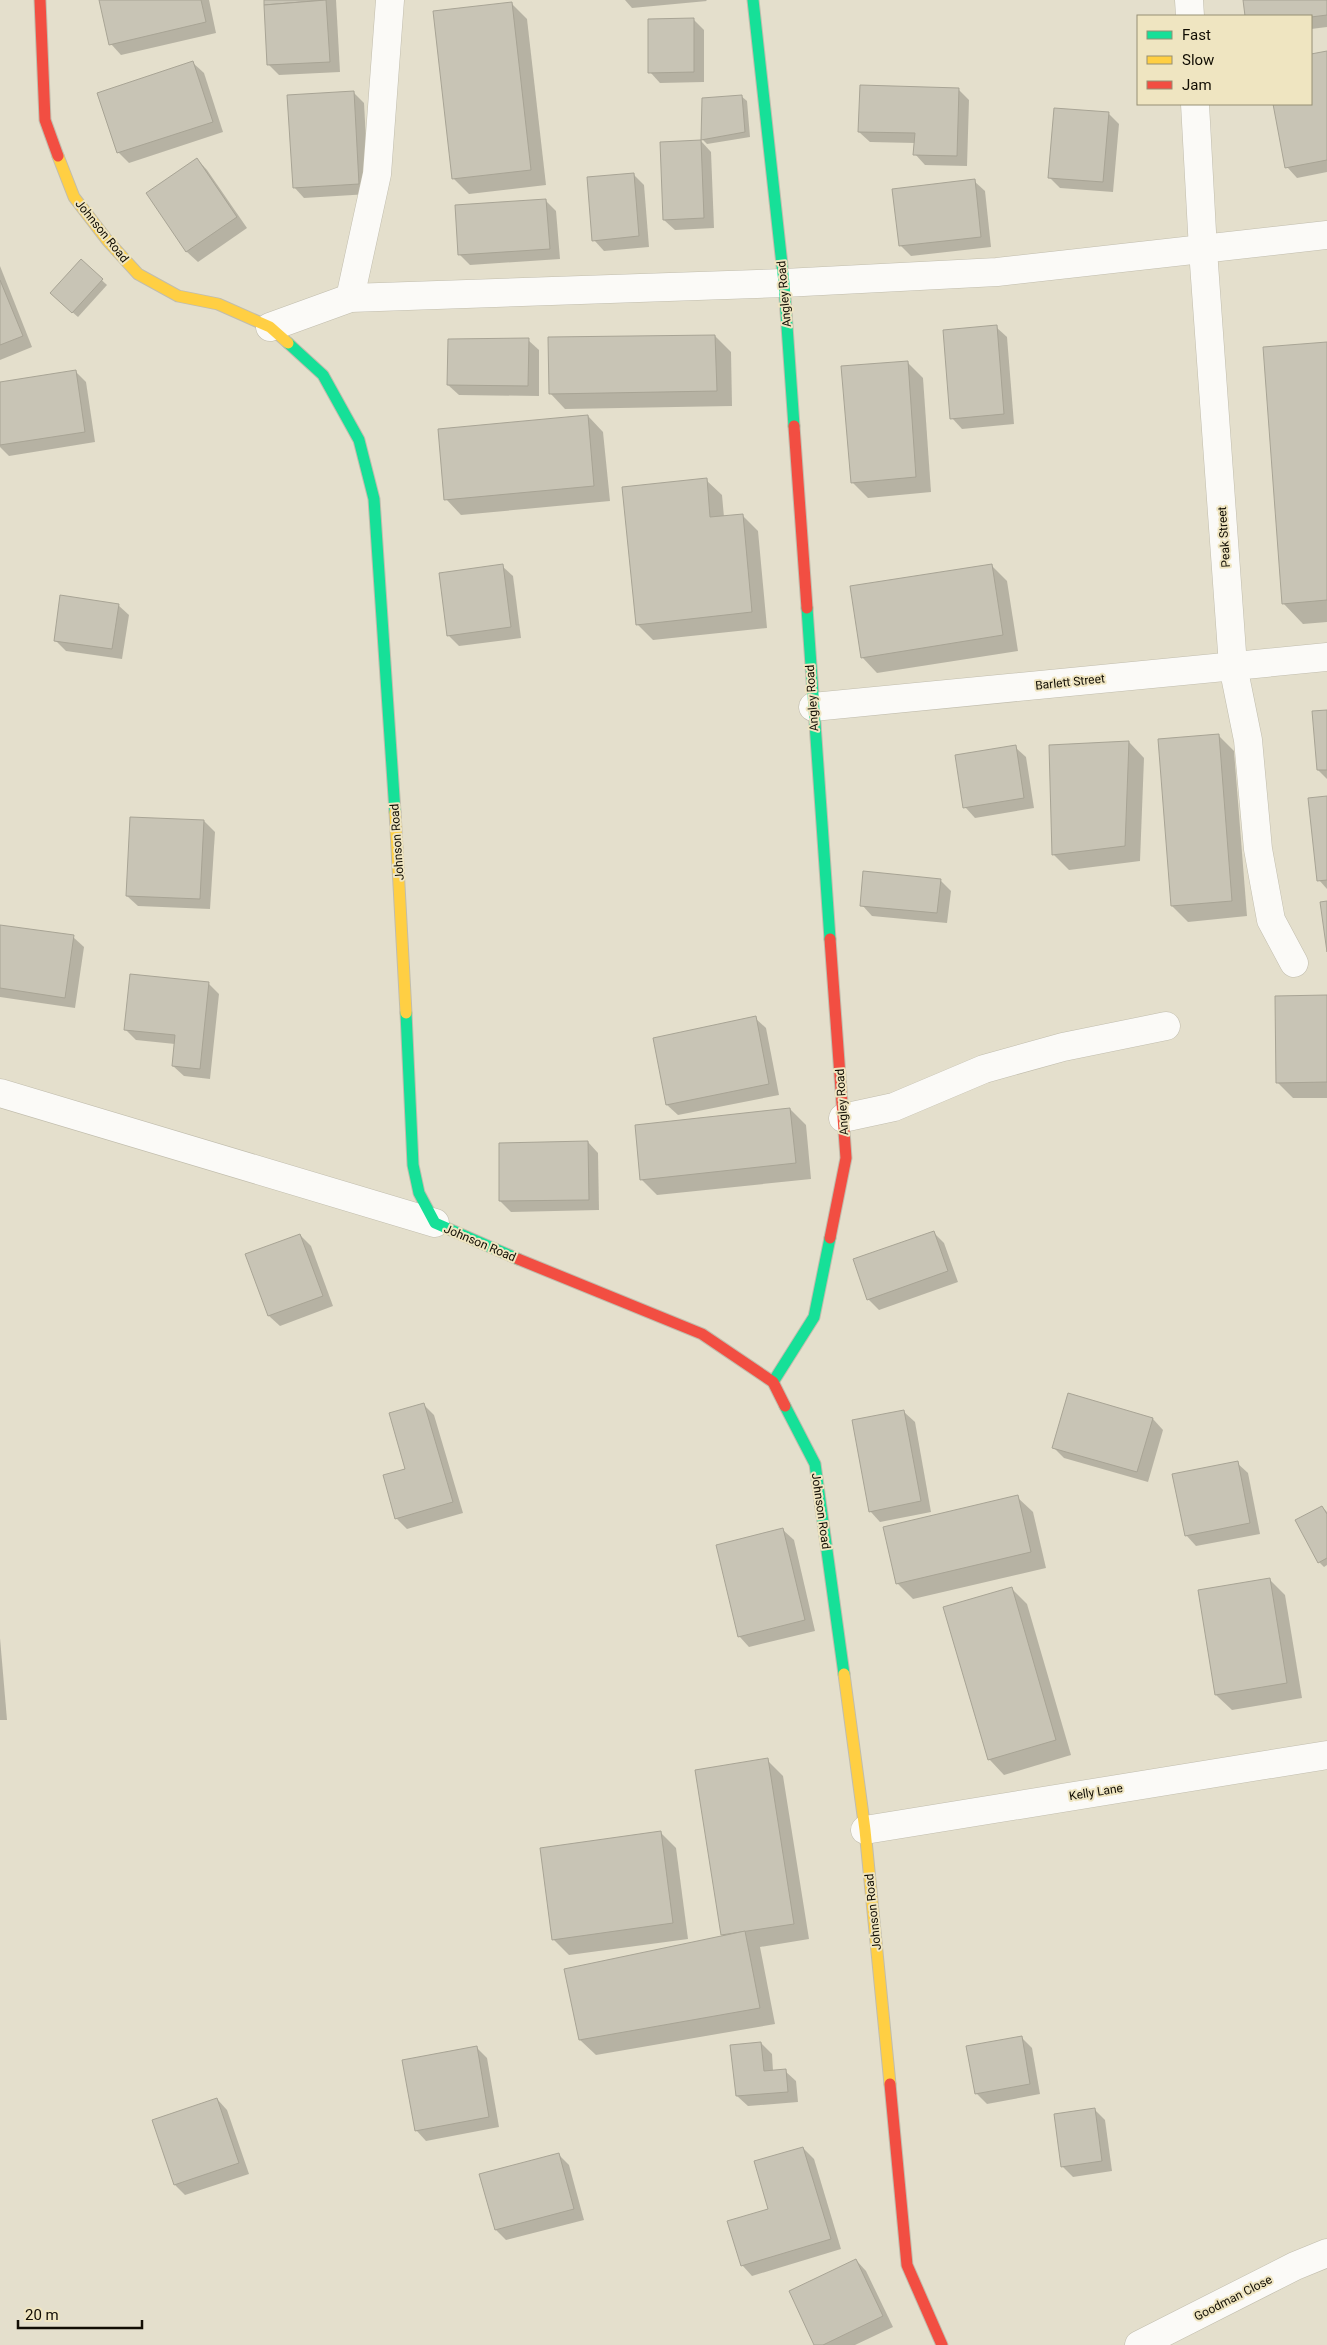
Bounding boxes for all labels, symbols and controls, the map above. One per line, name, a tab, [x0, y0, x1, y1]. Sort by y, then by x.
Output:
legend	[1137, 15, 1312, 105]
text: Fast	[1182, 26, 1211, 44]
text: Slow	[1182, 51, 1214, 69]
text: Jam	[1182, 76, 1212, 94]
street label: Johnson Road	[72, 197, 132, 265]
street label: Angley Road	[774, 260, 794, 328]
street label: Peak Street	[1215, 506, 1233, 568]
street label: Angley Road	[803, 664, 821, 732]
street label: Barlett Street	[1035, 671, 1106, 693]
street label: Johnson Road	[387, 803, 407, 881]
street label: Angley Road	[833, 1068, 851, 1136]
street label: Johnson Road	[442, 1222, 518, 1264]
street label: Johnson Road	[809, 1472, 833, 1550]
street label: Kelly Lane	[1068, 1781, 1124, 1803]
street label: Johnson Road	[862, 1873, 884, 1951]
street label: Goodman Close	[1192, 2272, 1274, 2324]
scale bar	[18, 2298, 141, 2330]
text: 20 m	[25, 2306, 59, 2324]

